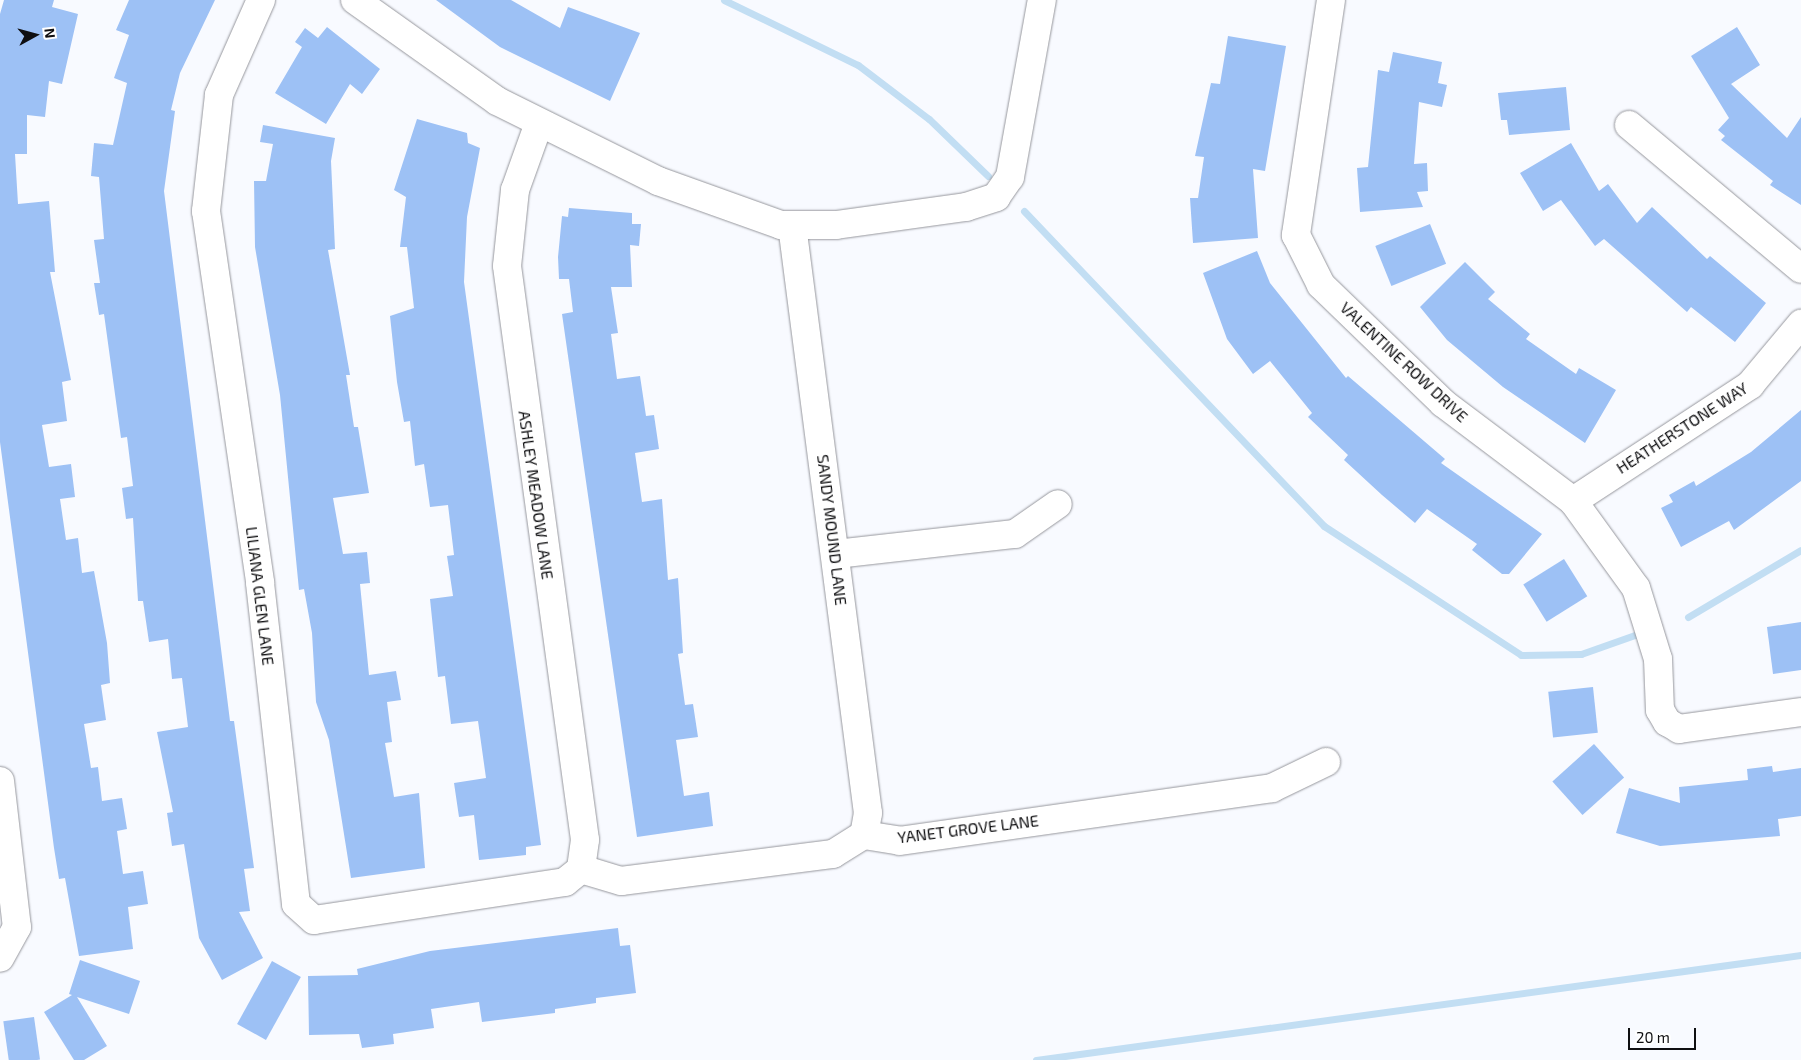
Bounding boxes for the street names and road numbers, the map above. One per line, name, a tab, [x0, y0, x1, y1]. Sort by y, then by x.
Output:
street label: VALENTINE ROW DRIVE	[1336, 298, 1472, 426]
street label: HEATHERSTONE WAY	[1613, 378, 1751, 478]
street label: ASHLEY MEADOW LANE	[515, 409, 557, 581]
street label: SANDY MOUND LANE	[813, 453, 851, 607]
street label: LILIANA GLEN LANE	[242, 525, 278, 667]
street label: YANET GROVE LANE	[896, 811, 1040, 847]

